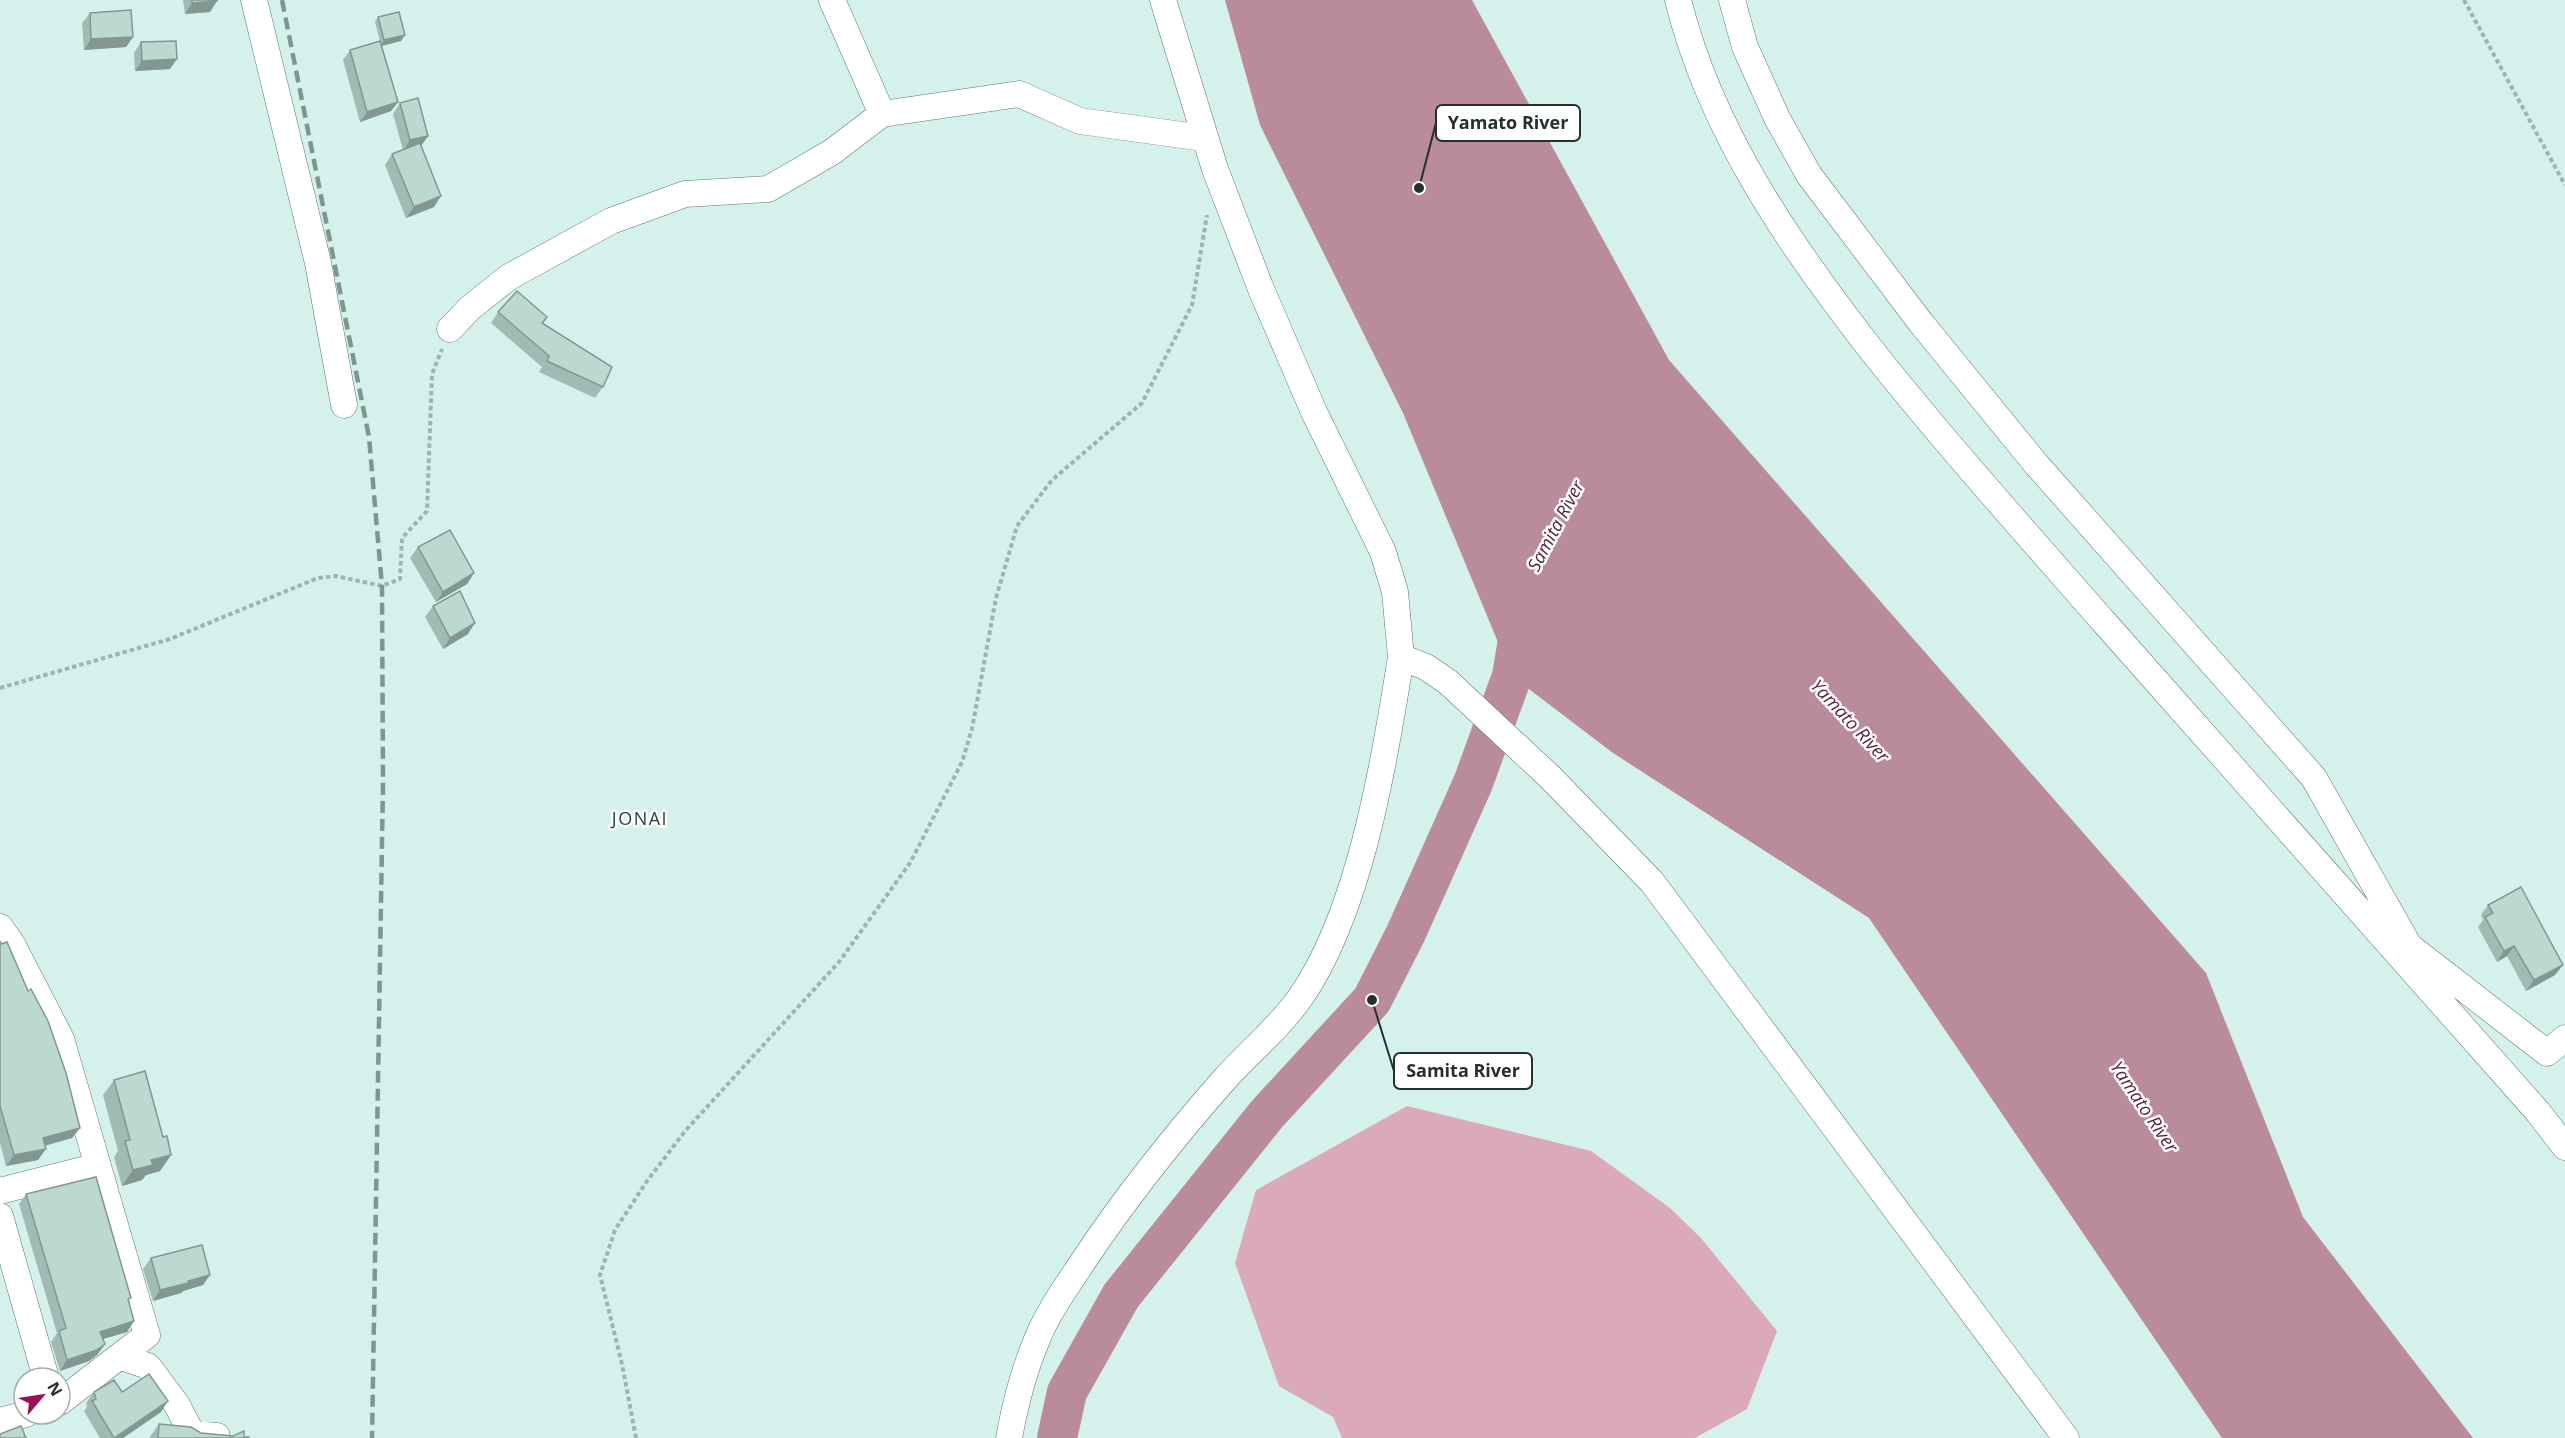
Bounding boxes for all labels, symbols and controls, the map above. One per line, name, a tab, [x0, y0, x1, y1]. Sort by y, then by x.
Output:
callout: Yamato River	[1436, 105, 1580, 141]
text: Yamato River	[1448, 110, 1568, 134]
water label: Samita River	[1521, 475, 1589, 575]
water label: Yamato River	[1806, 674, 1896, 768]
district label: JONAI	[610, 806, 668, 830]
callout: Samita River	[1394, 1053, 1532, 1089]
water label: Yamato River	[2105, 1056, 2185, 1157]
text: Samita River	[1406, 1058, 1520, 1082]
north arrow	[12, 1366, 72, 1426]
text: N	[42, 1378, 68, 1400]

